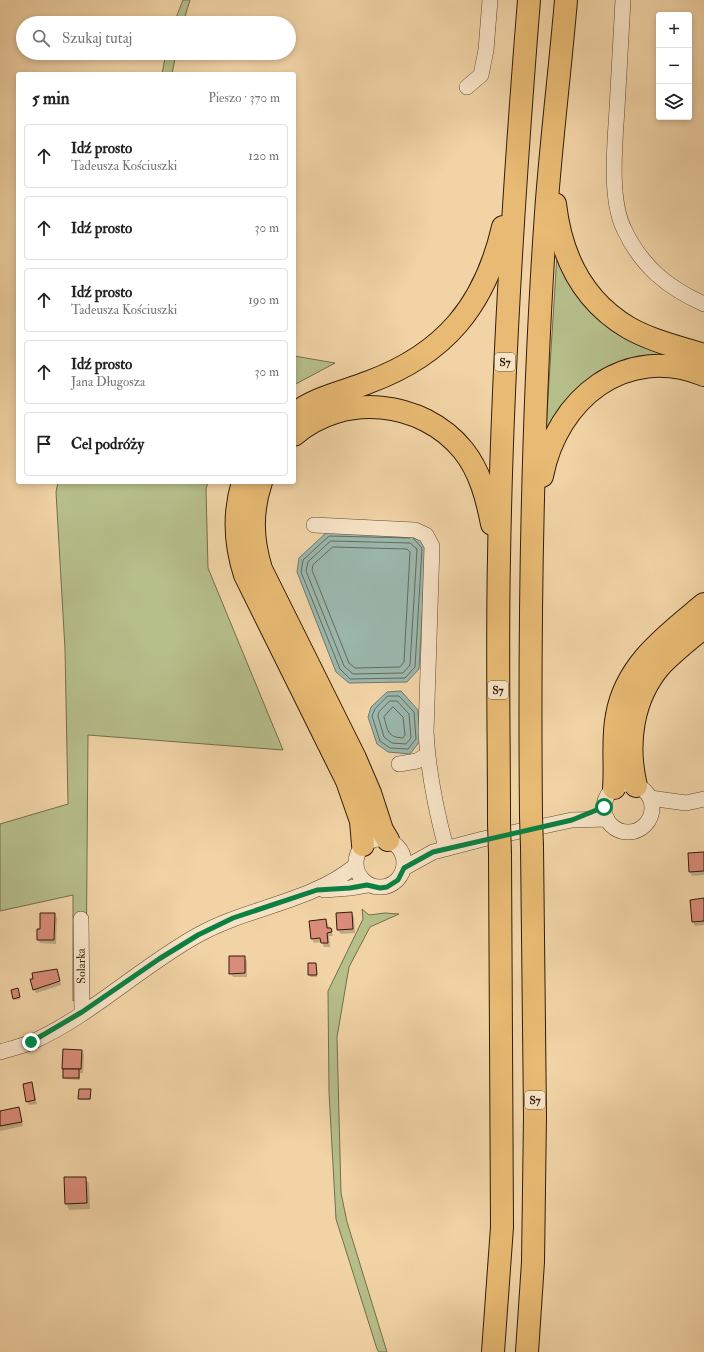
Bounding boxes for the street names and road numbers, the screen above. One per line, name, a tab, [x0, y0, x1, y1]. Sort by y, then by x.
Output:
road number: S7	[495, 353, 515, 371]
road number: S7	[488, 681, 508, 699]
street label: Solarka	[74, 947, 89, 984]
road number: S7	[525, 1091, 545, 1109]

